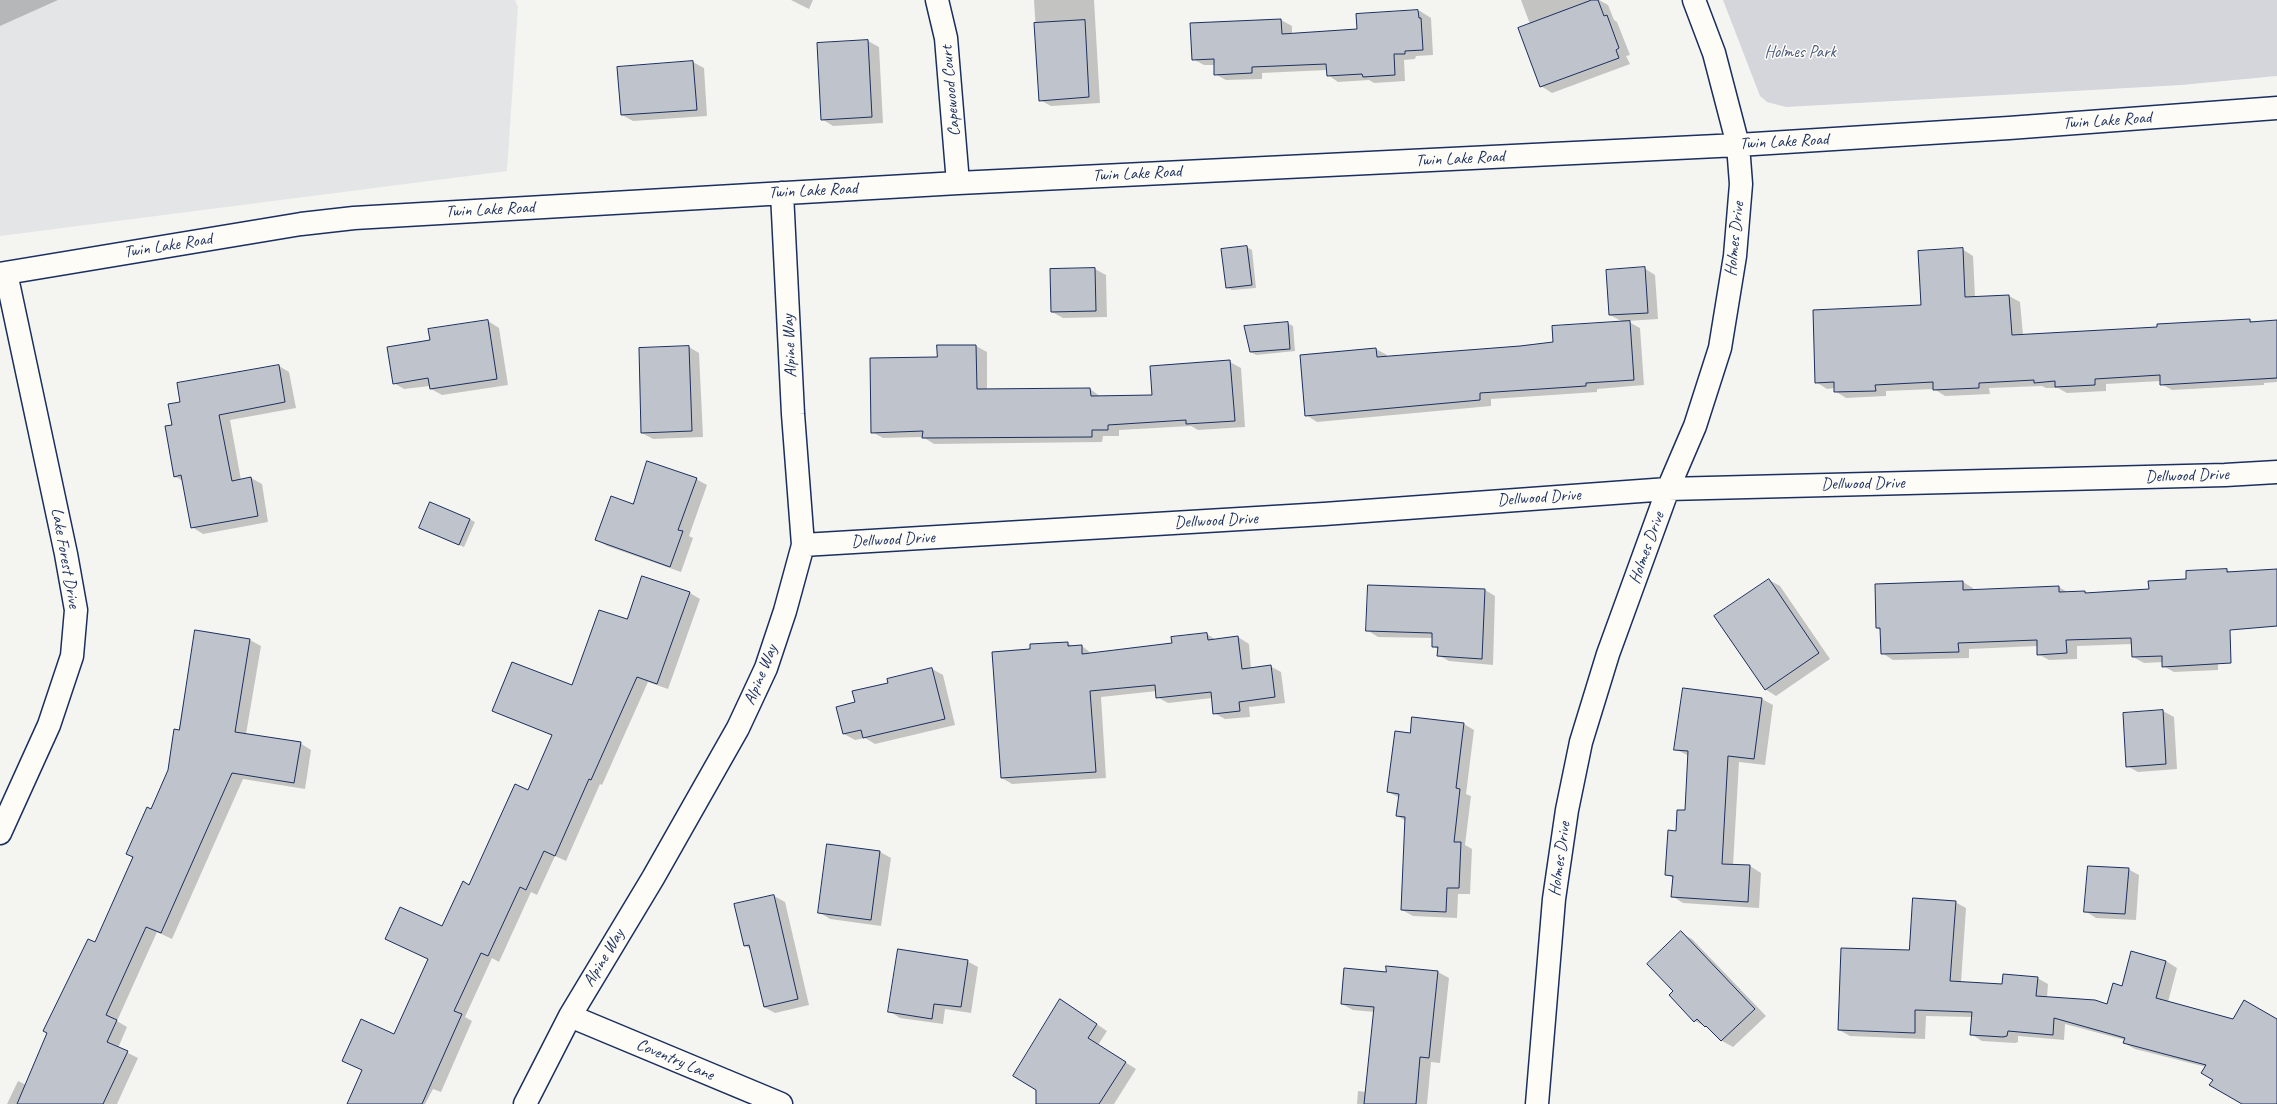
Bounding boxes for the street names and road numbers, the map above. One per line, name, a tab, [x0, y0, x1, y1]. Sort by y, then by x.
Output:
street label: Capewood Court	[937, 45, 965, 137]
street label: Twin Lake Road	[2062, 108, 2152, 134]
street label: Twin Lake Road	[1739, 129, 1829, 155]
street label: Twin Lake Road	[1415, 146, 1505, 172]
street label: Twin Lake Road	[1092, 161, 1182, 187]
street label: Twin Lake Road	[768, 178, 858, 204]
street label: Twin Lake Road	[445, 197, 535, 223]
street label: Holmes Drive	[1721, 201, 1749, 277]
street label: Twin Lake Road	[122, 229, 214, 263]
street label: Alpine Way	[778, 314, 802, 378]
street label: Dellwood Drive	[2145, 464, 2229, 488]
street label: Dellwood Drive	[1821, 473, 1905, 495]
street label: Dellwood Drive	[1497, 485, 1581, 511]
street label: Lake Forest Drive	[46, 506, 84, 610]
street label: Dellwood Drive	[1174, 509, 1258, 533]
street label: Holmes Drive	[1625, 509, 1669, 587]
street label: Dellwood Drive	[851, 528, 935, 552]
street label: Alpine Way	[740, 642, 782, 708]
street label: Holmes Drive	[1545, 821, 1575, 897]
street label: Alpine Way	[579, 926, 629, 990]
street label: Coventry Lane	[633, 1035, 717, 1085]

